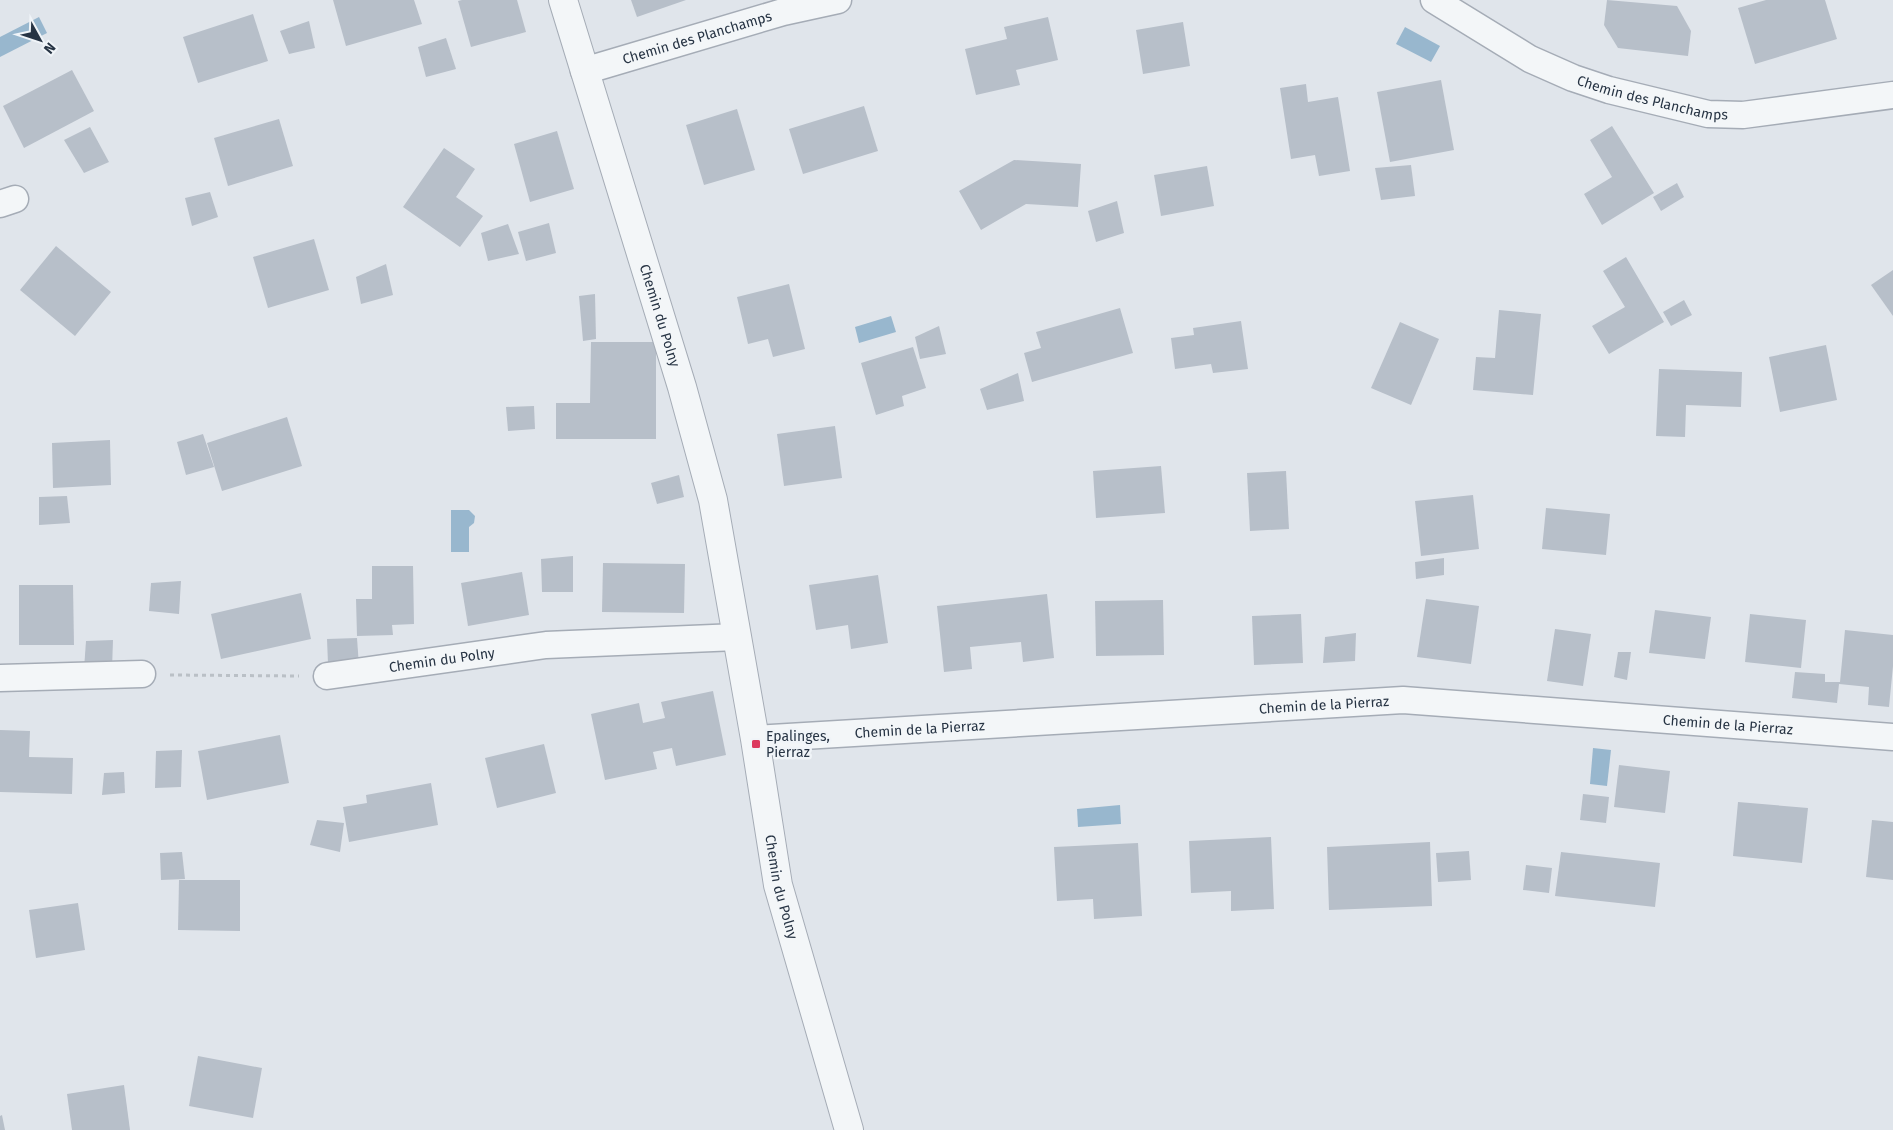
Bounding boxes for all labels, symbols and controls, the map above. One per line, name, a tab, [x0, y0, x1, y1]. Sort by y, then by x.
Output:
street label: Chemin des Planchamps	[621, 8, 774, 68]
north arrow	[15, 15, 65, 65]
text: N	[40, 39, 59, 57]
street label: Chemin des Planchamps	[1575, 72, 1729, 124]
street label: Chemin du Polny	[636, 262, 683, 369]
street label: Chemin du Polny	[388, 644, 496, 676]
street label: Chemin de la Pierraz	[1258, 693, 1390, 718]
street label: Chemin de la Pierraz	[1662, 712, 1794, 738]
street label: Chemin de la Pierraz	[854, 717, 985, 742]
place label: Epalinges, Pierraz	[766, 728, 830, 761]
marker: Epalinges, Pierraz	[750, 738, 762, 750]
street label: Chemin du Polny	[761, 833, 801, 941]

